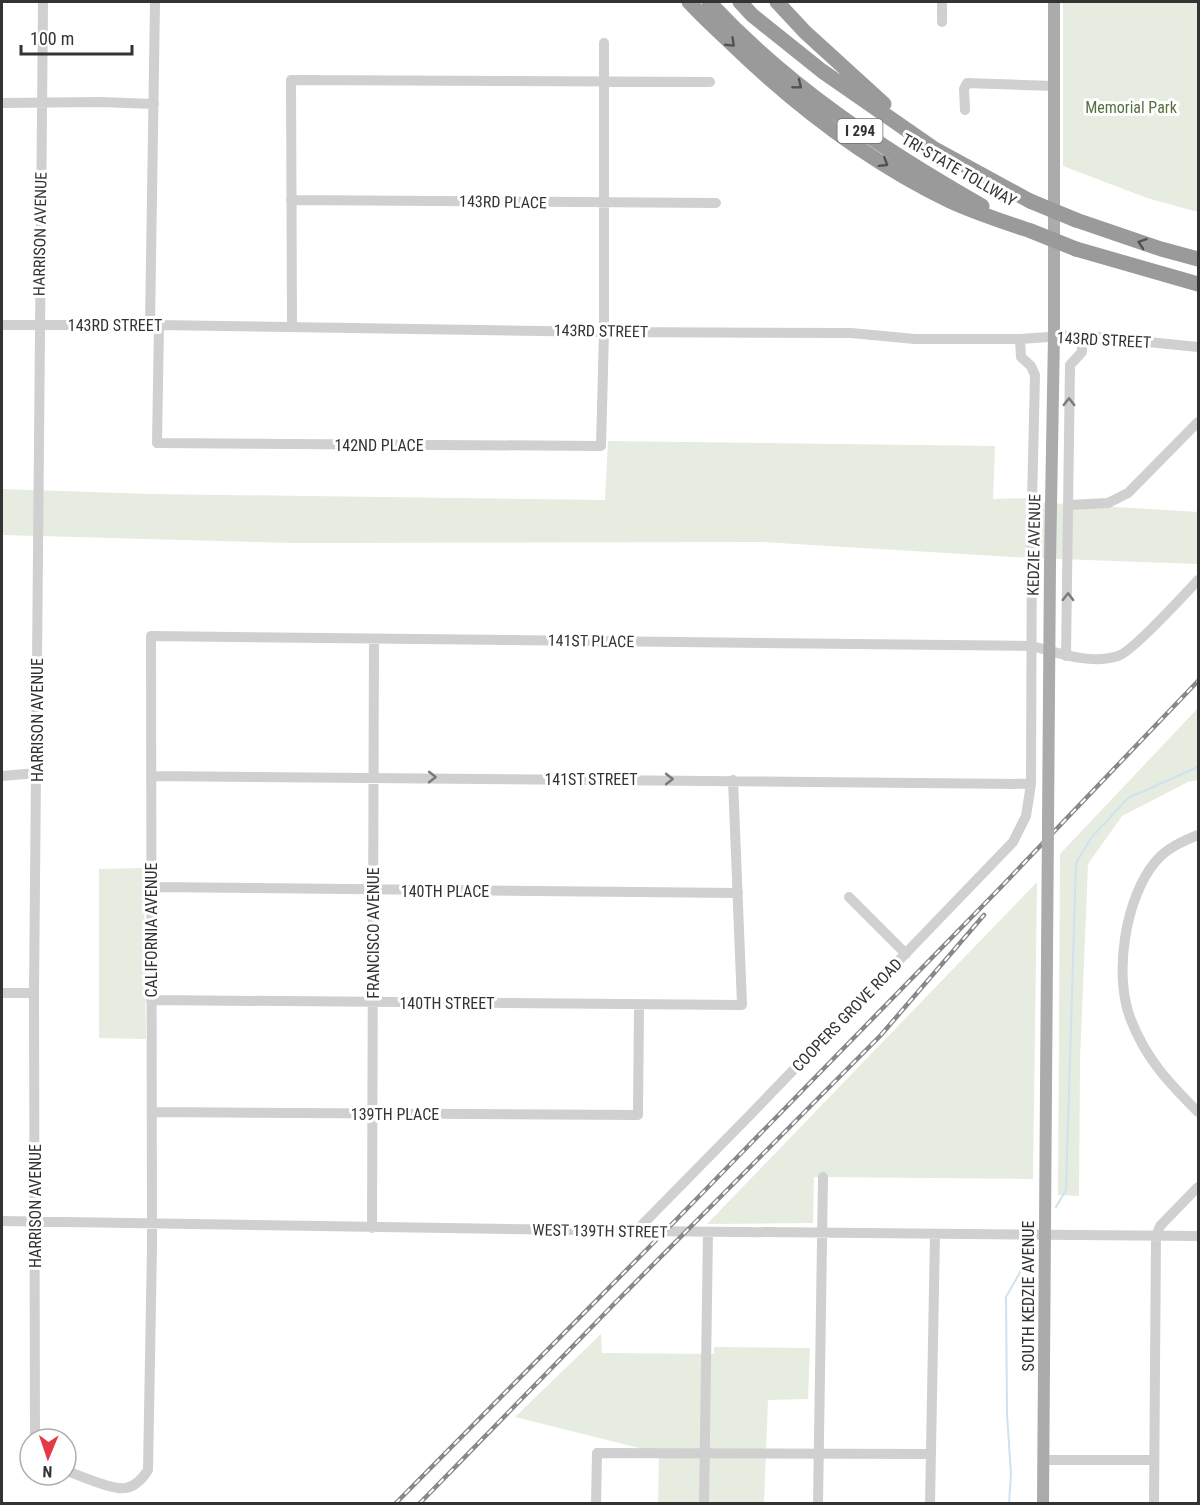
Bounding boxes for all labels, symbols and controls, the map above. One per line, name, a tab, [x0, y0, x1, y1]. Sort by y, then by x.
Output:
scale bar	[21, 18, 132, 56]
text: 100 m	[30, 28, 74, 49]
one-way arrow	[723, 35, 734, 46]
one-way arrow	[791, 78, 802, 89]
park label: Memorial Park	[1085, 98, 1178, 117]
road number: I 294	[838, 119, 882, 143]
street label: TRI-STATE TOLLWAY	[898, 129, 1020, 211]
one-way arrow	[877, 155, 888, 166]
street label: HARRISON AVENUE	[29, 172, 51, 296]
street label: 143RD PLACE	[459, 192, 547, 212]
one-way arrow	[1137, 237, 1148, 250]
street label: 143RD STREET	[68, 316, 162, 335]
street label: 143RD STREET	[554, 321, 648, 341]
street label: 143RD STREET	[1056, 328, 1152, 352]
one-way arrow	[1063, 398, 1075, 407]
street label: 142ND PLACE	[334, 436, 424, 455]
street label: KEDZIE AVENUE	[1024, 494, 1044, 596]
one-way arrow	[1062, 593, 1074, 602]
street label: 141ST PLACE	[548, 631, 634, 651]
street label: HARRISON AVENUE	[28, 658, 47, 782]
street label: 141ST STREET	[544, 770, 638, 789]
one-way arrow	[428, 771, 437, 783]
one-way arrow	[665, 773, 674, 785]
street label: CALIFORNIA AVENUE	[142, 862, 161, 997]
street label: FRANCISCO AVENUE	[364, 867, 383, 999]
street label: 140TH PLACE	[401, 882, 489, 901]
street label: COOPERS GROVE ROAD	[788, 954, 906, 1076]
street label: 140TH STREET	[399, 994, 495, 1013]
street label: 139TH PLACE	[351, 1105, 439, 1124]
street label: HARRISON AVENUE	[26, 1144, 45, 1268]
street label: WEST 139TH STREET	[532, 1220, 668, 1242]
street label: SOUTH KEDZIE AVENUE	[1019, 1221, 1038, 1371]
north arrow	[18, 1427, 78, 1487]
text: N	[42, 1462, 53, 1481]

